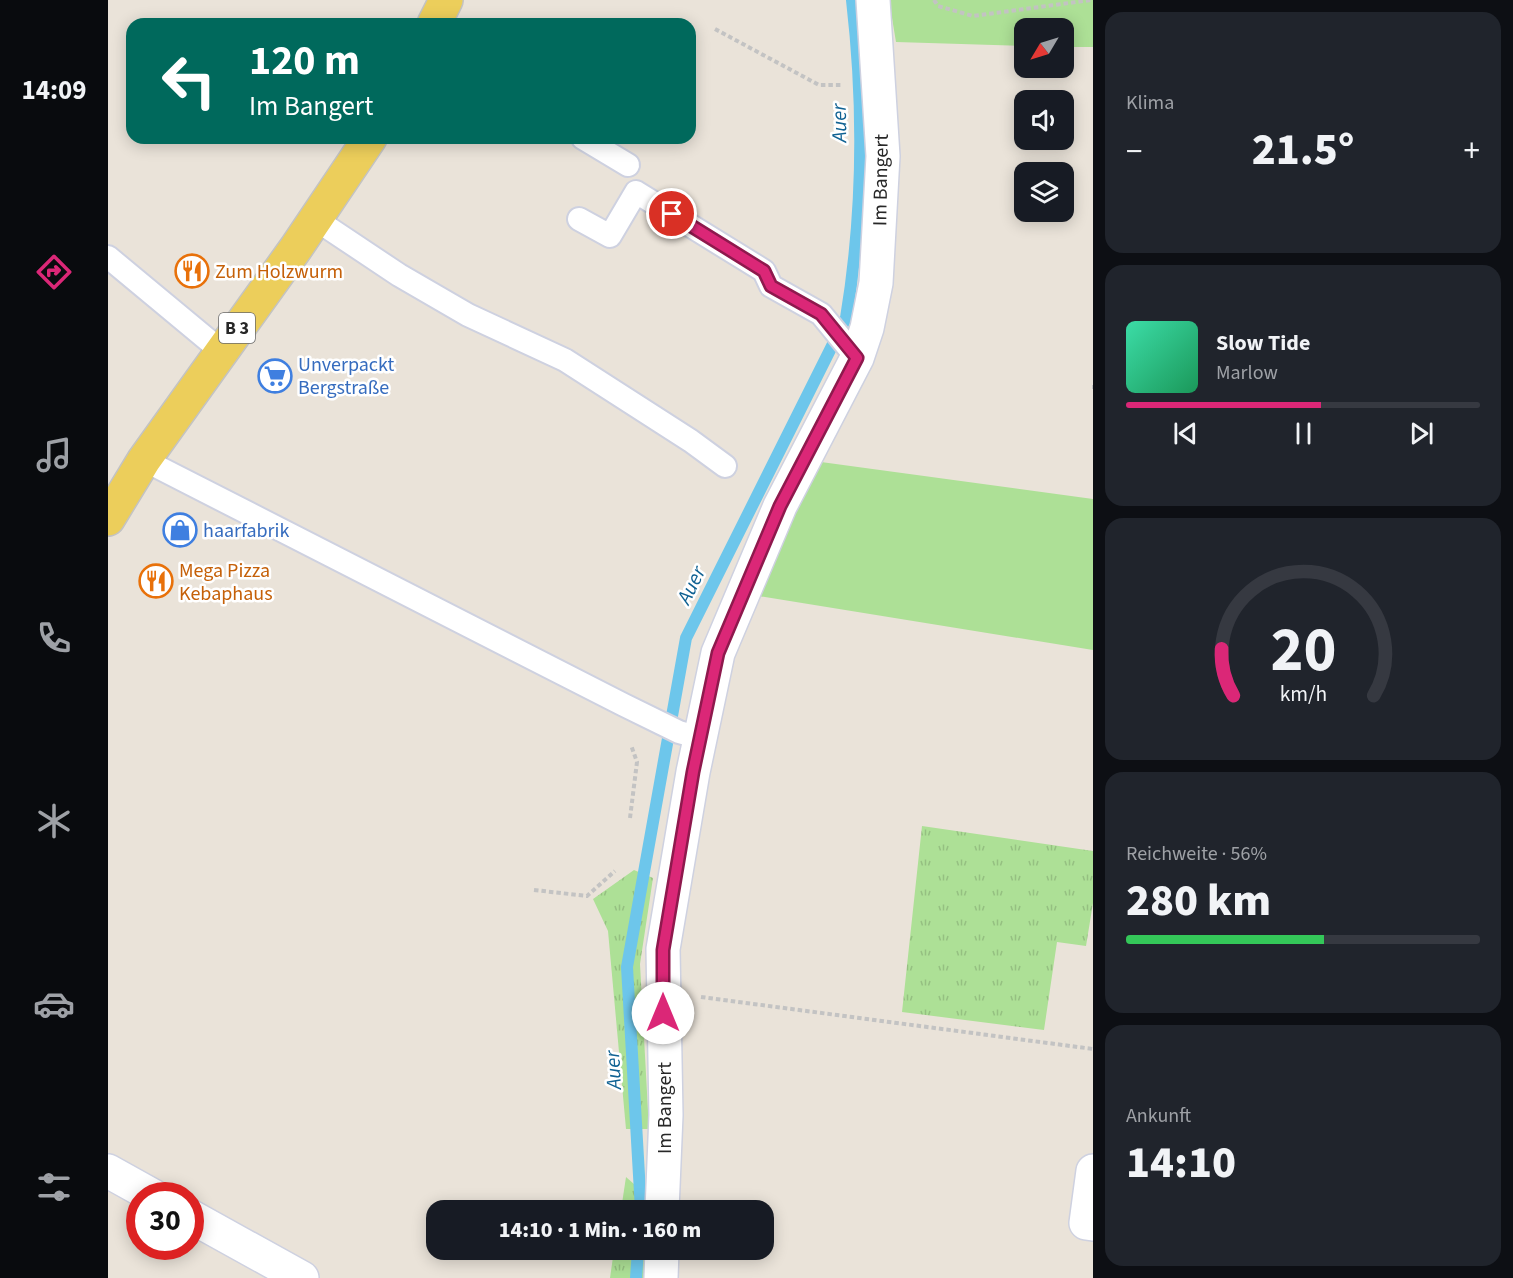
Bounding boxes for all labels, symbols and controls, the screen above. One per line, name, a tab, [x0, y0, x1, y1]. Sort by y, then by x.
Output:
north arrow	[1014, 18, 1074, 78]
map controls	[1014, 18, 1074, 222]
text: 120 m	[249, 31, 360, 91]
icon: left	[150, 42, 228, 120]
text: 14:09	[21, 71, 87, 110]
text: Im Bangert	[249, 87, 373, 126]
text: Klima	[1126, 89, 1174, 117]
button: sound	[1014, 90, 1074, 150]
water label: Auer	[824, 103, 854, 145]
text: 21.5°	[1252, 118, 1354, 182]
text: −	[1126, 128, 1142, 175]
text: +	[1464, 128, 1480, 175]
street label: Im Bangert	[866, 134, 896, 226]
button: layers	[1014, 162, 1074, 222]
pin	[646, 188, 697, 239]
icon: arrive	[655, 197, 688, 230]
icon: directions	[33, 251, 75, 293]
restaurant icon: Zum Holzwurm	[174, 253, 210, 289]
place label: Zum Holzwurm	[215, 258, 343, 286]
road number: B 3	[219, 313, 255, 343]
text: Slow Tide	[1216, 327, 1310, 359]
place label: Unverpackt Bergstraße	[298, 351, 394, 402]
supermarket icon: Unverpackt Bergstraße	[257, 358, 293, 394]
text: Marlow	[1216, 359, 1278, 387]
icon: previous	[1169, 417, 1202, 450]
icon: pause	[1287, 417, 1320, 450]
icon: next	[1405, 417, 1438, 450]
icon: music	[33, 434, 75, 476]
shop icon: haarfabrik	[162, 512, 198, 548]
place label: haarfabrik	[203, 517, 289, 545]
place label: Mega Pizza Kebaphaus	[179, 557, 273, 608]
water label: Auer	[668, 560, 713, 611]
restaurant icon: Mega Pizza Kebaphaus	[138, 563, 174, 599]
text: 20	[1270, 606, 1336, 695]
icon: phone	[33, 617, 75, 659]
text: km/h	[1279, 679, 1327, 710]
icon: climate	[33, 800, 75, 842]
text: Reichweite · 56%	[1126, 840, 1267, 868]
text: 280 km	[1126, 869, 1271, 933]
position arrow	[631, 981, 695, 1045]
icon: car	[33, 983, 75, 1025]
water label: Auer	[597, 1049, 629, 1092]
street label: Im Bangert	[651, 1062, 679, 1154]
text: Ankunft	[1126, 1102, 1191, 1130]
text: 14:10	[1126, 1131, 1236, 1195]
icon: filters	[33, 1166, 75, 1208]
speed limit sign: 30	[126, 1182, 204, 1260]
text: 14:10 · 1 Min. · 160 m	[499, 1214, 701, 1246]

